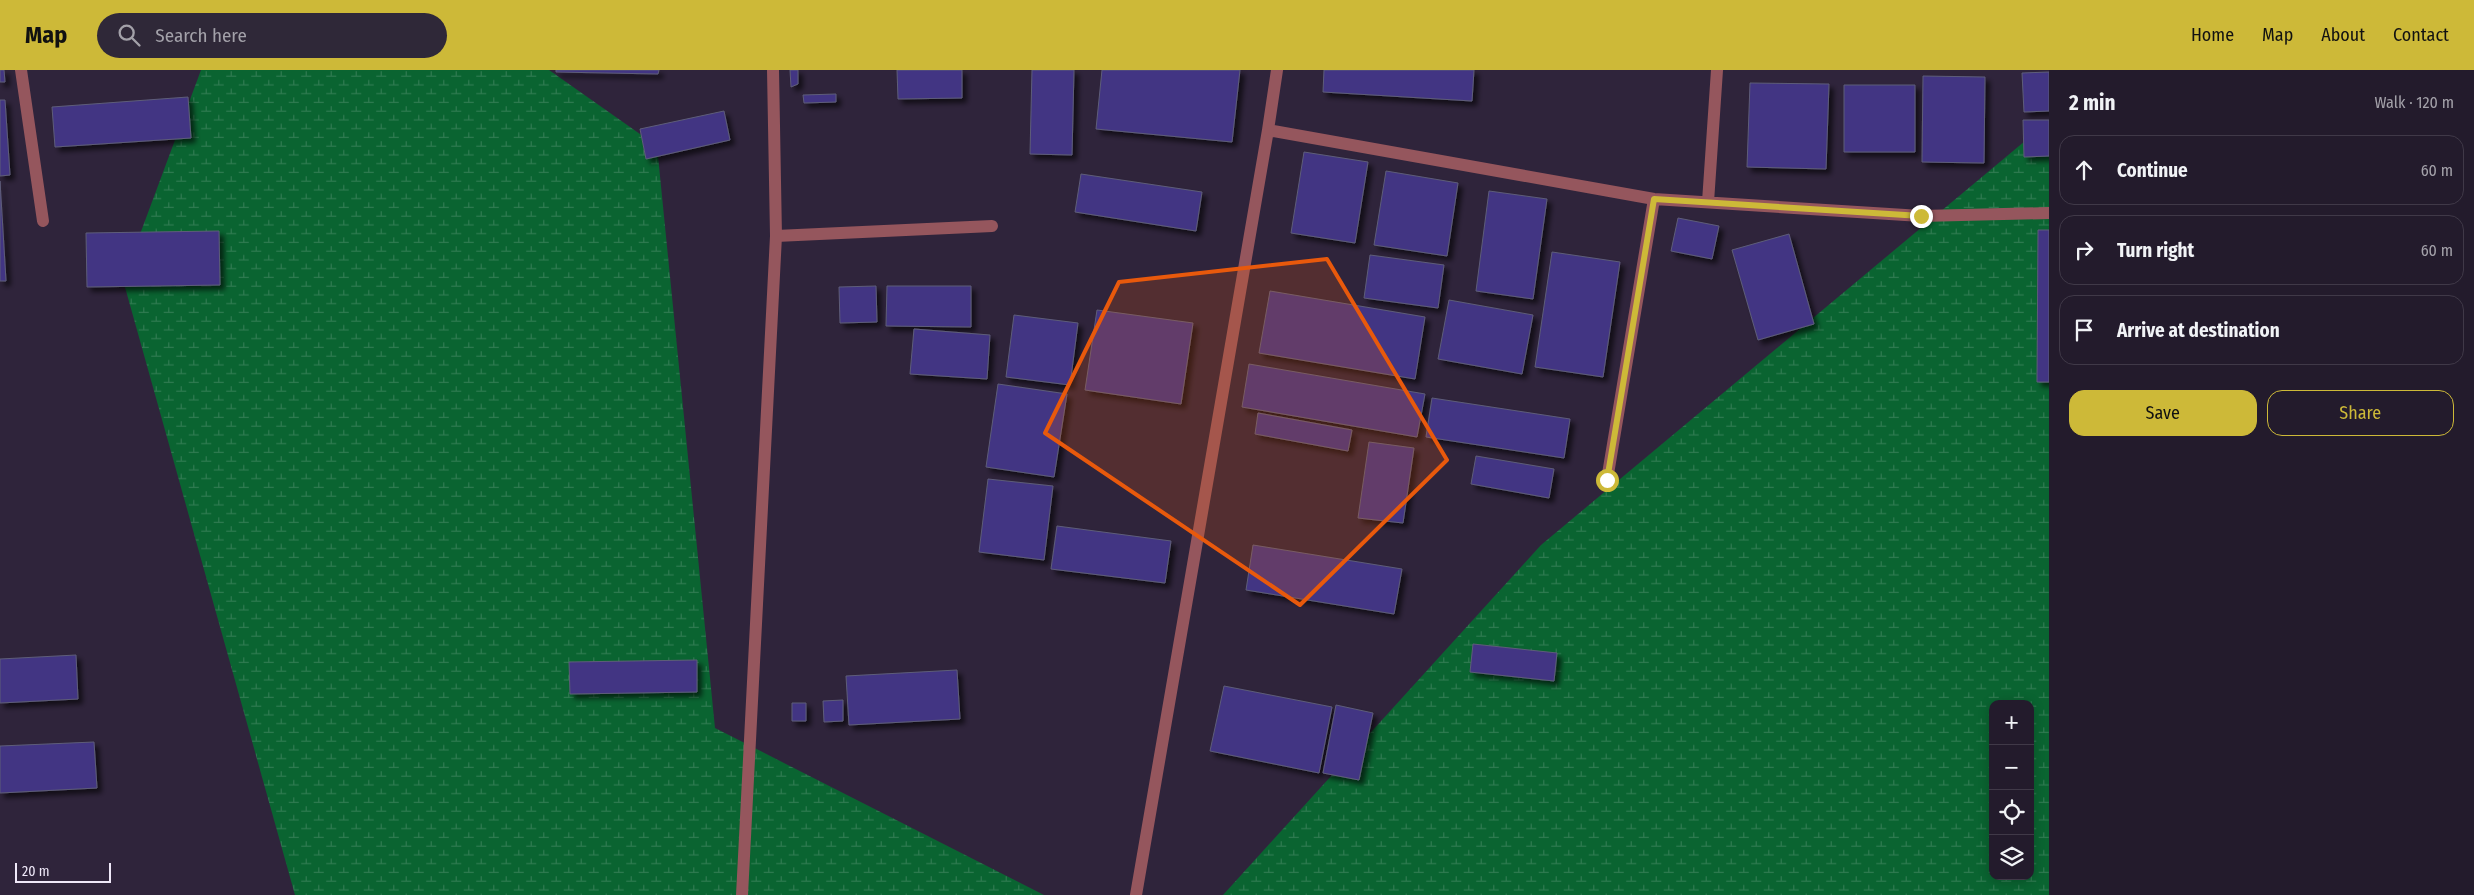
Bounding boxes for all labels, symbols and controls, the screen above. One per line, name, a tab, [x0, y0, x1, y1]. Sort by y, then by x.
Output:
search box	[97, 13, 447, 58]
text: Map	[25, 21, 67, 49]
icon: search	[115, 21, 143, 49]
text: Search here	[155, 24, 247, 47]
text: Home	[2191, 24, 2234, 46]
text: Map	[2262, 24, 2293, 46]
text: About	[2321, 24, 2365, 46]
text: Contact	[2393, 24, 2449, 46]
text: 2 min	[2069, 90, 2116, 116]
text: Walk · 120 m	[2375, 93, 2454, 112]
icon: ahead	[2070, 156, 2098, 184]
text: Continue	[2117, 159, 2188, 182]
text: 60 m	[2421, 161, 2453, 180]
route end	[1910, 205, 1933, 228]
icon: right	[2070, 236, 2098, 264]
text: Turn right	[2117, 239, 2194, 262]
text: 60 m	[2421, 241, 2453, 260]
icon: arrive	[2070, 316, 2098, 344]
text: Arrive at destination	[2117, 319, 2280, 342]
button: Save	[2069, 390, 2257, 436]
button: Share	[2267, 390, 2454, 436]
route start	[1596, 469, 1619, 492]
map controls	[1989, 700, 2034, 880]
button: +	[1989, 700, 2034, 745]
button: −	[1989, 745, 2034, 790]
button: locate	[1989, 790, 2034, 835]
button: layers	[1989, 835, 2034, 880]
scale bar	[15, 860, 111, 883]
text: 20 m	[22, 863, 50, 880]

